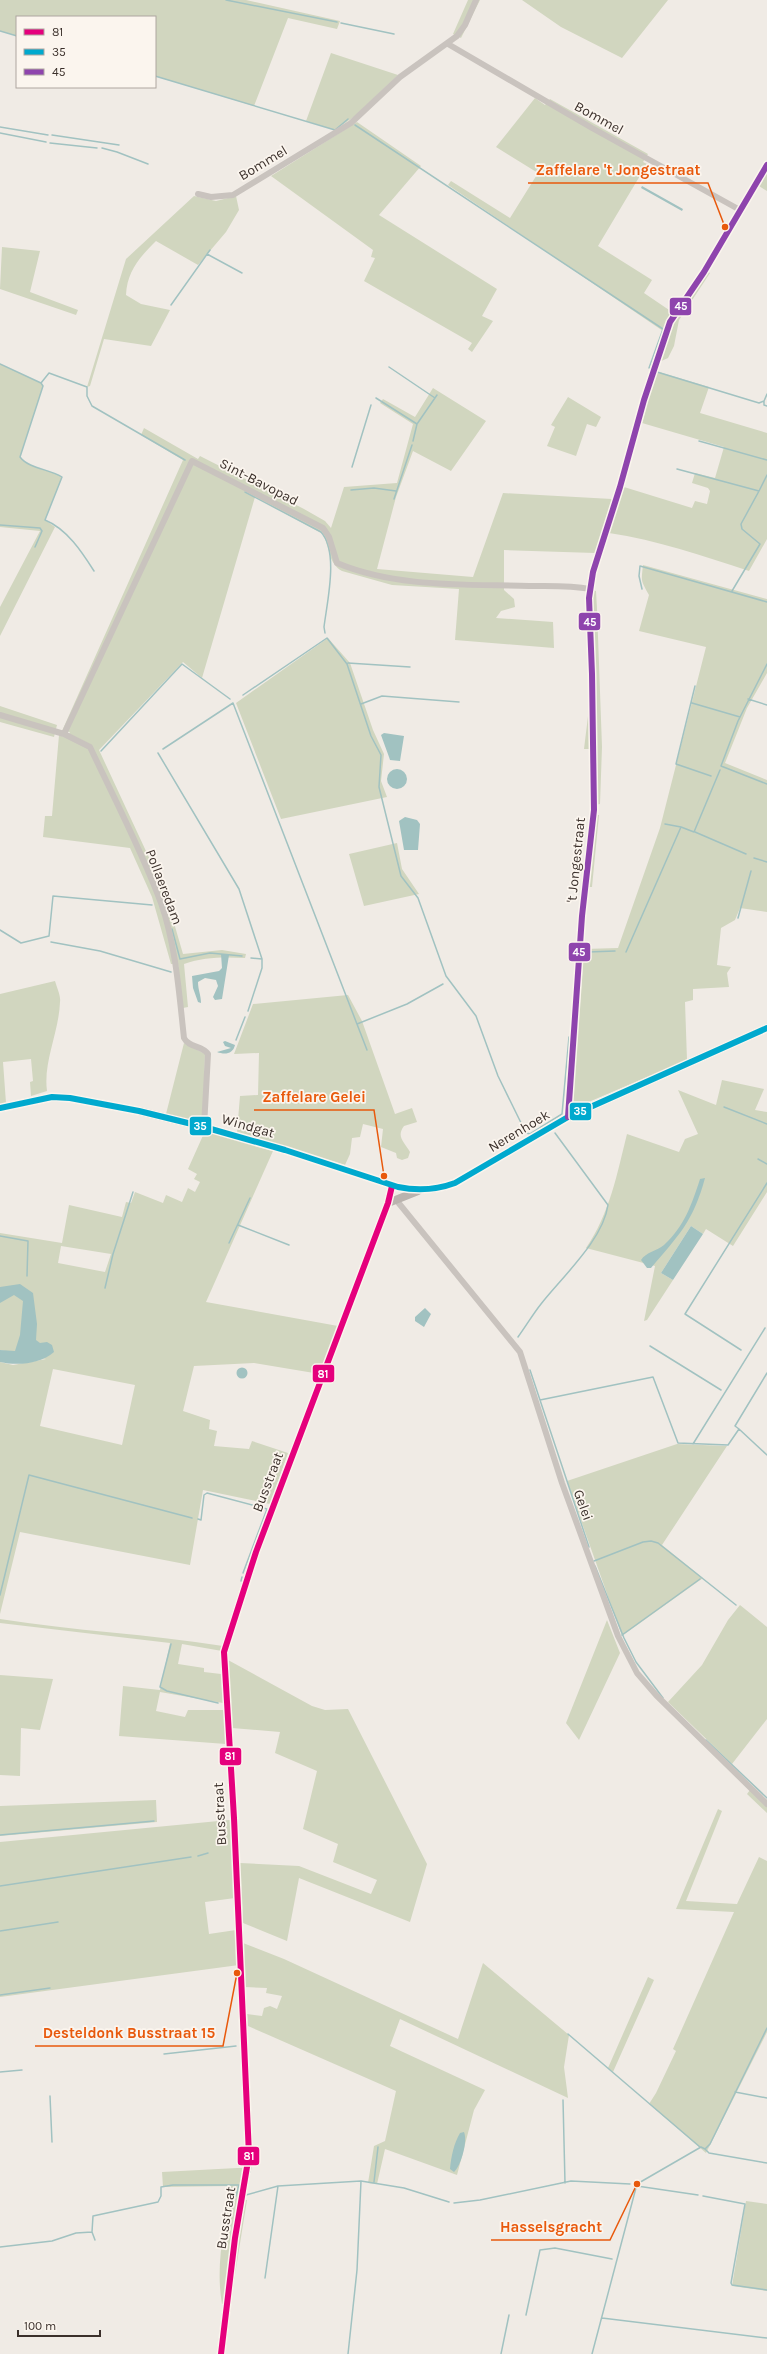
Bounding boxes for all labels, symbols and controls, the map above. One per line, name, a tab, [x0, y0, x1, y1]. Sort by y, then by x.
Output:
legend	[16, 16, 156, 88]
text: 81	[52, 25, 63, 39]
text: 35	[52, 45, 66, 59]
text: 45	[52, 65, 66, 79]
street label: Bommel	[571, 98, 627, 138]
street label: Bommel	[236, 142, 290, 184]
callout: Zaffelare 't Jongestraat	[528, 156, 708, 183]
text: Zaffelare 't Jongestraat	[536, 161, 701, 179]
line badge: 45	[669, 297, 692, 316]
text: 45	[675, 300, 687, 313]
street label: Sint-Bavopad	[217, 455, 301, 509]
line badge: 45	[578, 612, 601, 631]
text: 45	[584, 616, 596, 629]
street label: 't Jongestraat	[563, 817, 589, 903]
street label: Pollaeredam	[142, 847, 186, 927]
line badge: 45	[568, 942, 591, 962]
text: 45	[573, 946, 585, 959]
callout: Zaffelare Gelei	[254, 1083, 374, 1110]
text: Zaffelare Gelei	[262, 1088, 366, 1106]
line badge: 35	[569, 1102, 592, 1121]
text: 35	[573, 1105, 587, 1118]
street label: Nerenhoek	[485, 1106, 553, 1156]
street label: Windgat	[220, 1110, 276, 1142]
line badge: 35	[189, 1116, 212, 1136]
text: 35	[193, 1120, 207, 1133]
line badge: 81	[312, 1364, 335, 1383]
text: 81	[317, 1368, 329, 1381]
street label: Busstraat	[249, 1450, 287, 1514]
street label: Gelei	[570, 1487, 596, 1523]
line badge: 81	[219, 1747, 242, 1766]
text: 81	[224, 1750, 236, 1763]
street label: Busstraat	[210, 1782, 230, 1846]
callout: Desteldonk Busstraat 15	[35, 2019, 223, 2046]
text: Desteldonk Busstraat 15	[43, 2024, 215, 2042]
line badge: 81	[237, 2146, 260, 2166]
text: 81	[243, 2150, 255, 2163]
street label: Busstraat	[213, 2186, 239, 2250]
callout: Hasselsgracht	[491, 2213, 610, 2240]
text: Hasselsgracht	[500, 2218, 602, 2236]
scale bar	[18, 2312, 100, 2338]
text: 100 m	[24, 2319, 56, 2333]

